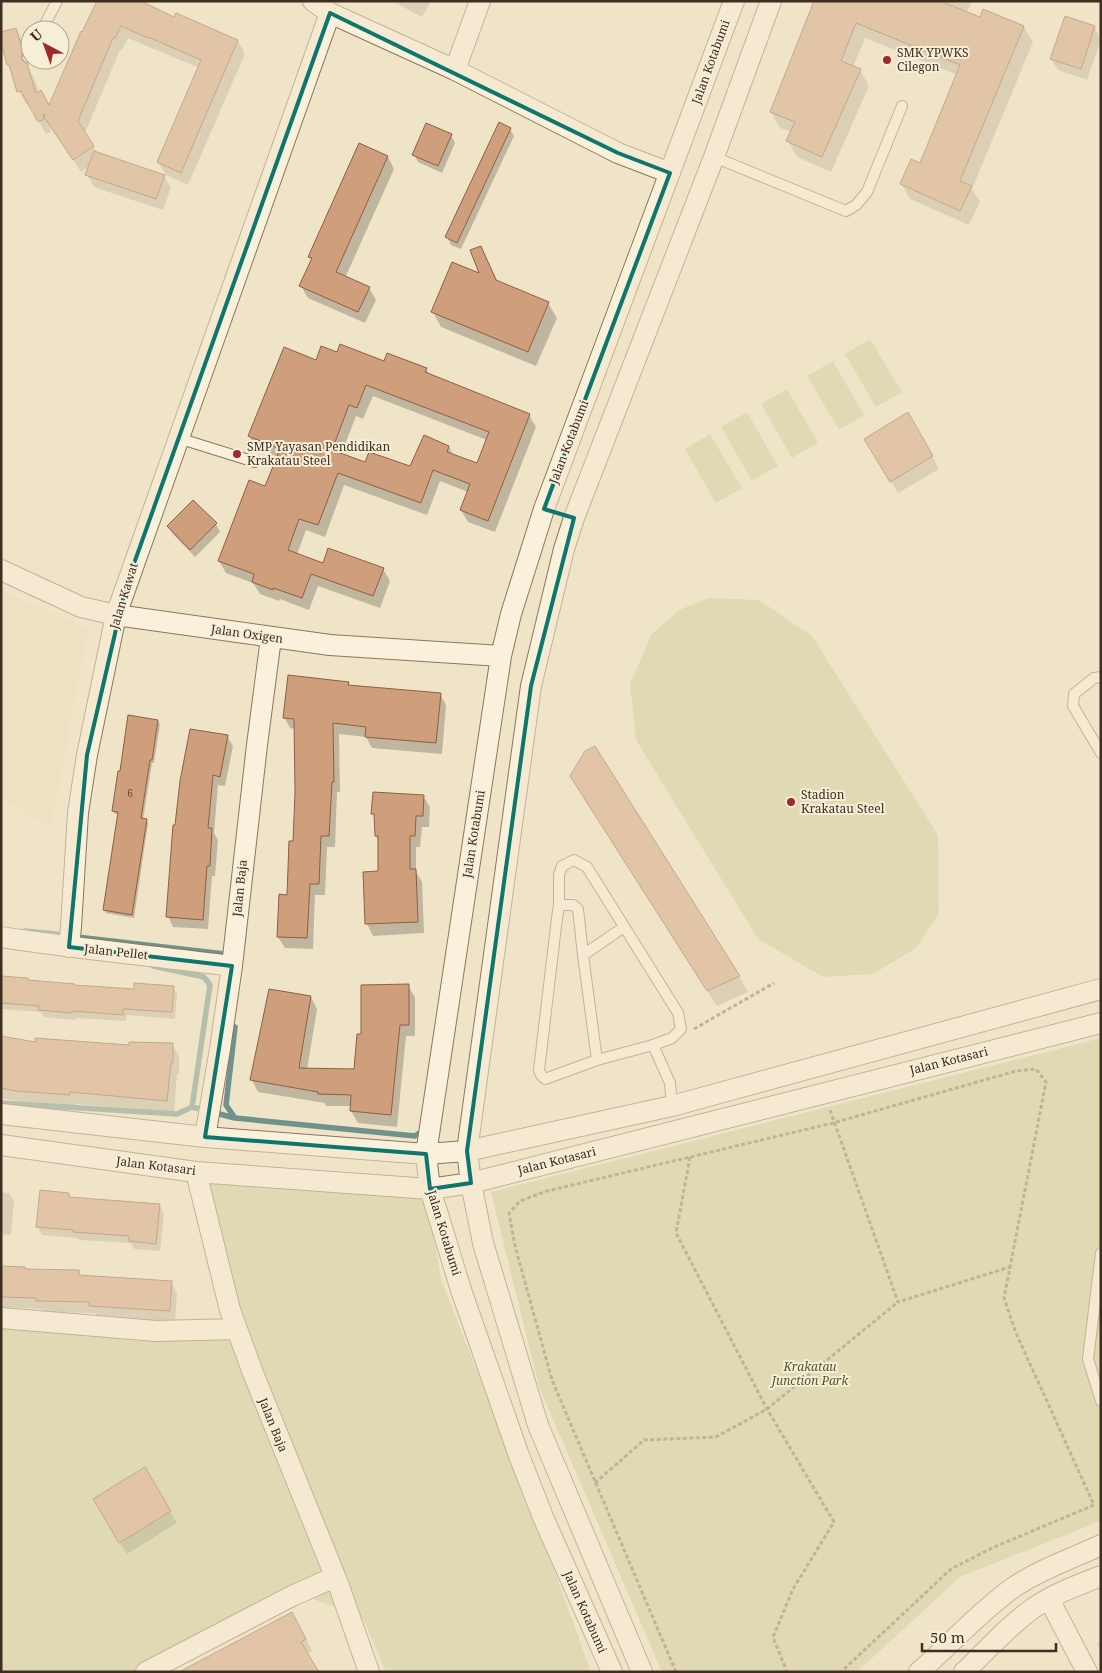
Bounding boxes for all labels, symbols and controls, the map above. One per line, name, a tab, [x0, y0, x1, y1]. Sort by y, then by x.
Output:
street label: Jalan Kotabumi	[687, 17, 734, 107]
north arrow	[20, 20, 70, 70]
text: U	[26, 24, 47, 45]
place label: SMK YPWKS Cilegon	[897, 44, 969, 75]
marker: SMK YPWKS Cilegon	[881, 54, 893, 66]
street label: Jalan Kotabumi	[544, 397, 592, 487]
place label: SMP Yayasan Pendidikan Krakatau Steel	[247, 438, 391, 469]
marker: SMP Yayasan Pendidikan Krakatau Steel	[231, 448, 243, 460]
street label: Jalan Kawat	[105, 560, 142, 632]
street label: Jalan Oxigen	[209, 620, 284, 647]
house number: 6	[127, 786, 133, 800]
place label: Stadion Krakatau Steel	[801, 786, 885, 817]
street label: Jalan Kotabumi	[458, 789, 489, 880]
marker: Stadion Krakatau Steel	[785, 796, 797, 808]
street label: Jalan Baja	[228, 858, 251, 918]
street label: Jalan Pellet	[82, 940, 149, 963]
street label: Jalan Kotasari	[907, 1043, 990, 1079]
street label: Jalan Kotasari	[515, 1143, 598, 1179]
street label: Jalan Kotasari	[114, 1152, 197, 1179]
street label: Jalan Kotabumi	[423, 1187, 466, 1278]
park label: Krakatau Junction Park	[770, 1358, 849, 1389]
street label: Jalan Baja	[254, 1394, 292, 1455]
street label: Jalan Kotabumi	[559, 1567, 611, 1656]
scale bar	[922, 1620, 1056, 1652]
text: 50 m	[930, 1627, 965, 1647]

